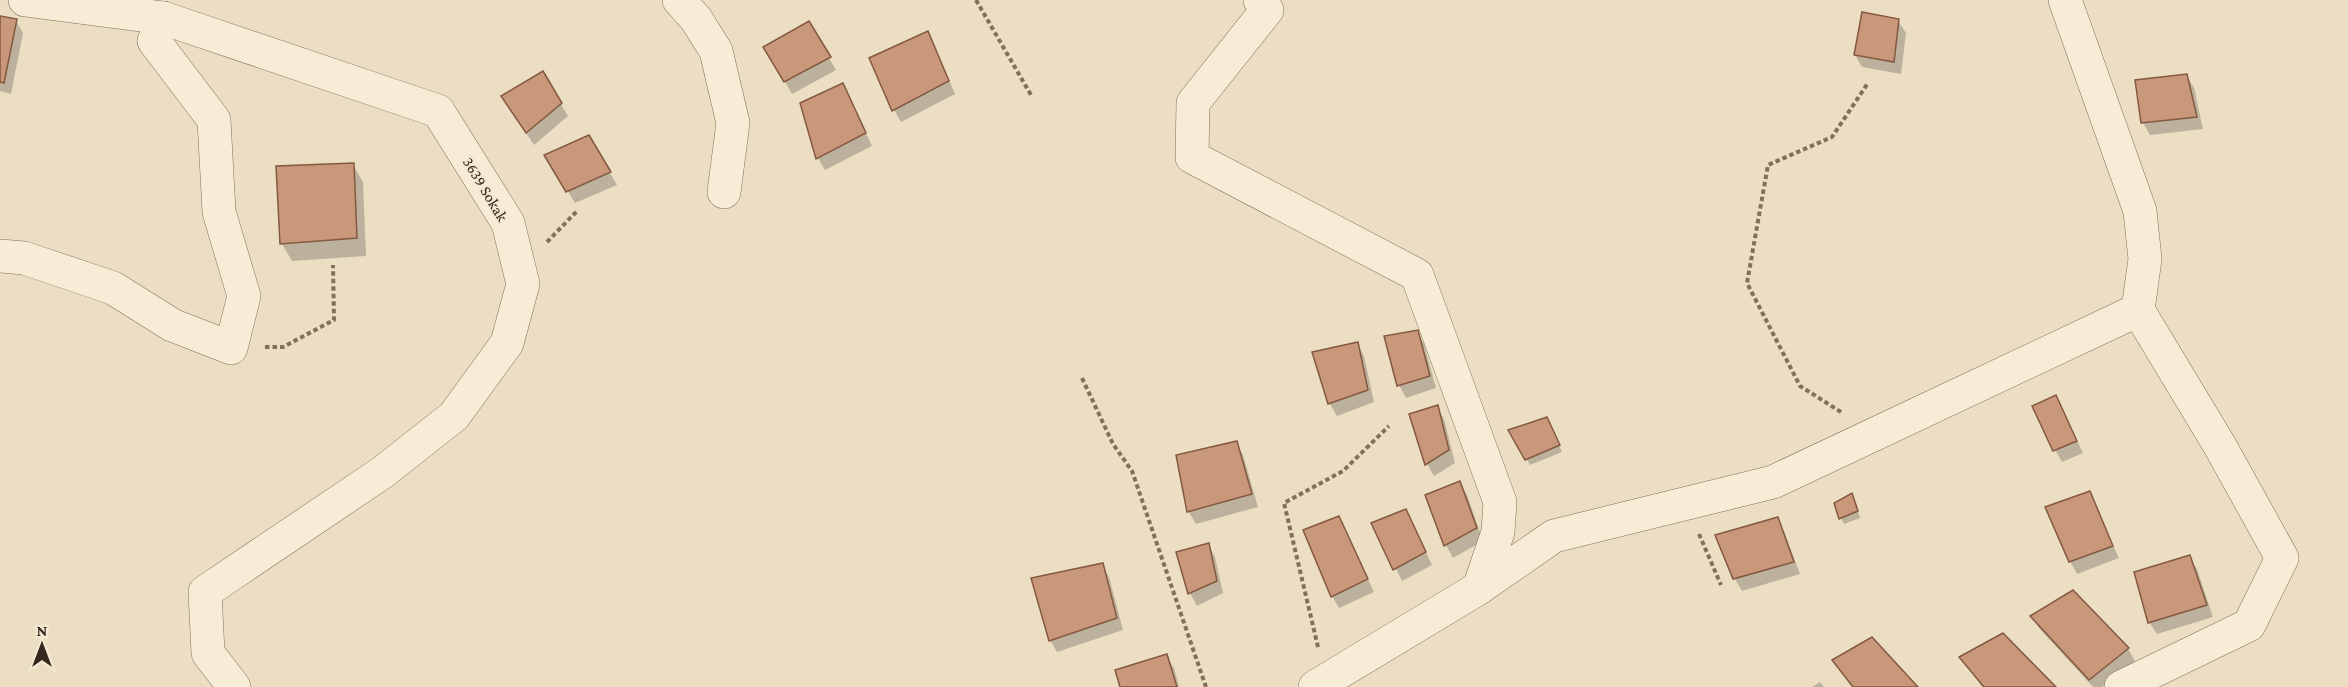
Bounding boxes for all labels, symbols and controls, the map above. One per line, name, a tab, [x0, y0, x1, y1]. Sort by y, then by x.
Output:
street label: 3639 Sokak	[460, 154, 512, 225]
north arrow	[12, 615, 72, 675]
text: N	[37, 622, 48, 639]

